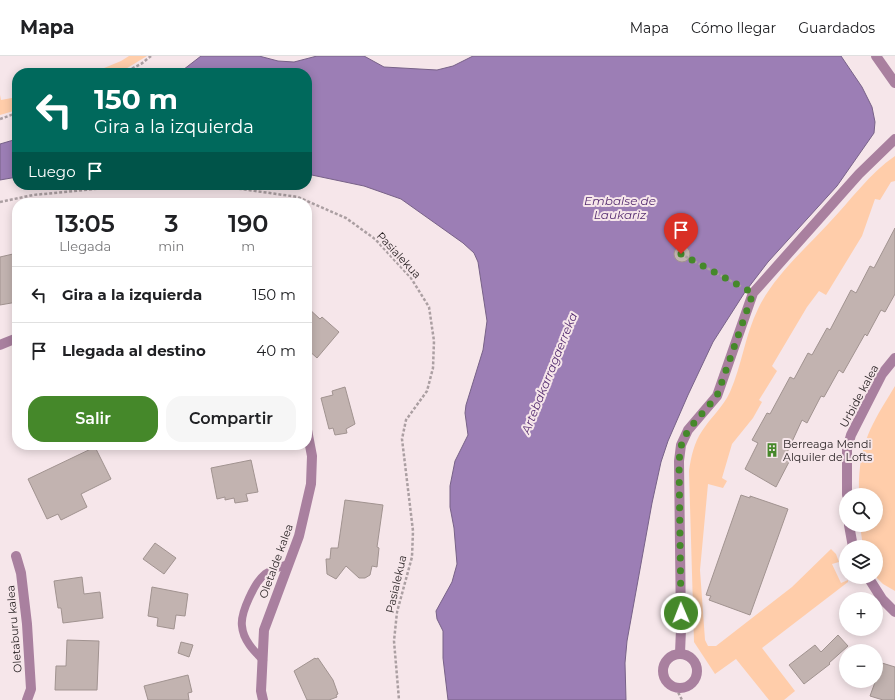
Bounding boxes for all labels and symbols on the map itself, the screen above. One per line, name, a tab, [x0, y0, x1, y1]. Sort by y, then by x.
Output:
water label: Embalse de Laukariz	[584, 193, 656, 222]
pin	[664, 213, 698, 254]
street label: Pasialekua	[374, 229, 424, 281]
water label: Artebakarragaerreka	[517, 310, 580, 437]
street label: Urbide kalea	[837, 362, 881, 430]
place label: Berreaga Mendi Alquiler de Lofts	[783, 437, 873, 464]
building icon: Berreaga Mendi Alquiler de Lofts	[764, 442, 780, 458]
street label: Oletalde kalea	[256, 522, 296, 600]
street label: Pasialekua	[383, 554, 409, 614]
street label: Oletaburu kalea	[3, 585, 25, 673]
position arrow	[660, 592, 702, 634]

